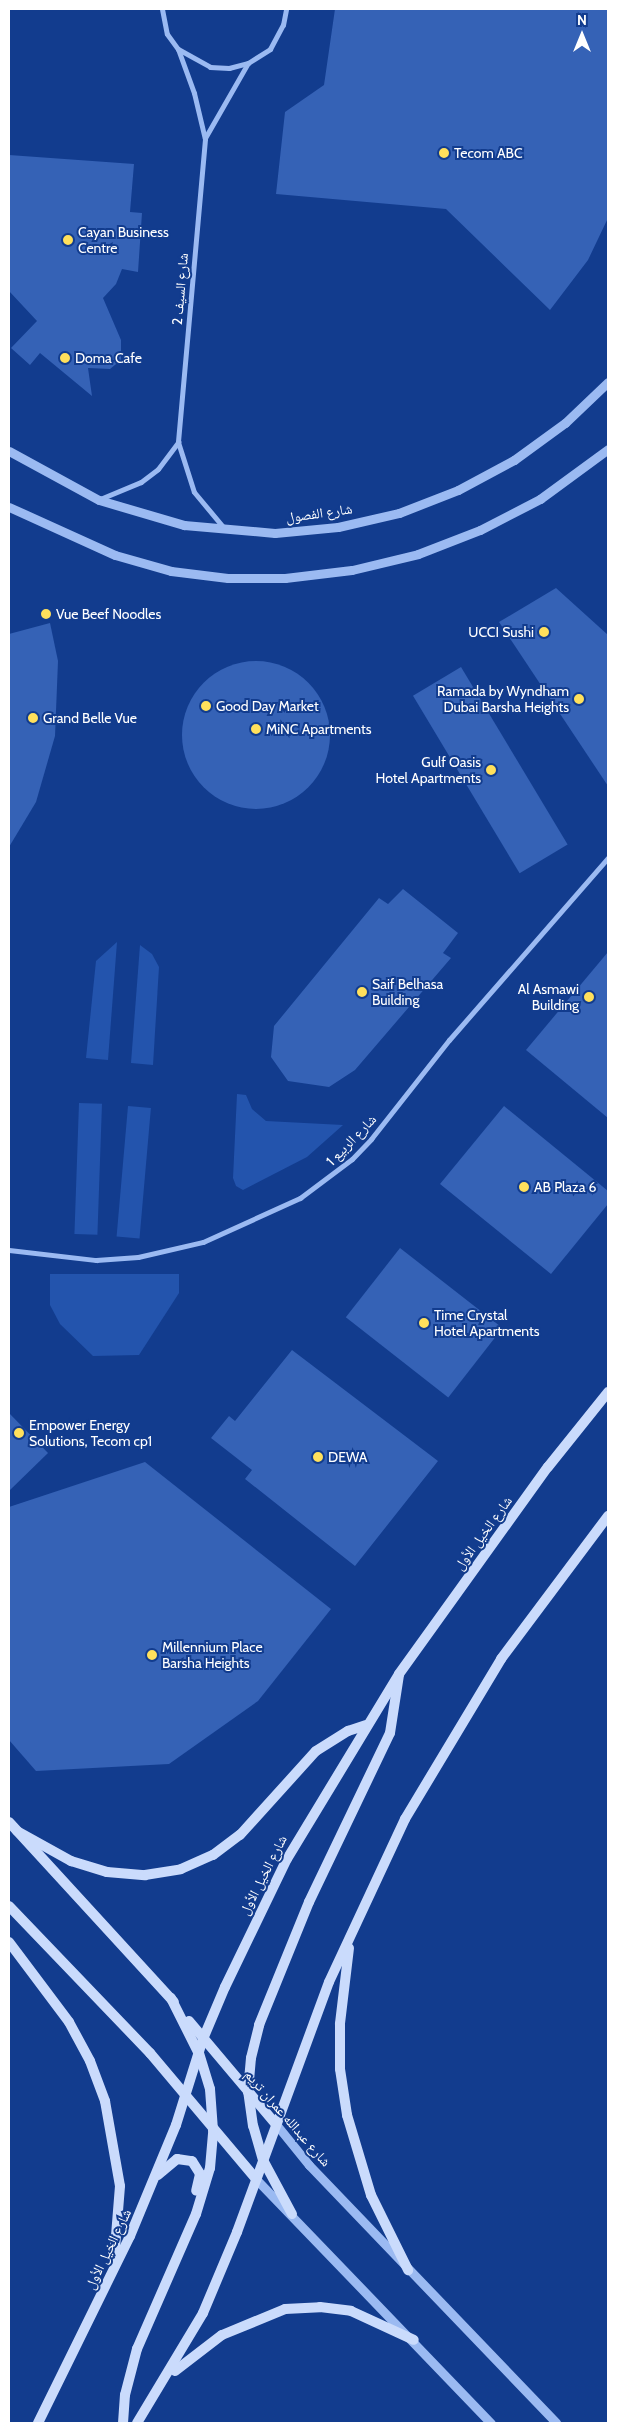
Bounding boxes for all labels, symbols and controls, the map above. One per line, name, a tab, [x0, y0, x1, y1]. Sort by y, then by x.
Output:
north arrow	[557, 10, 607, 60]
text: N	[577, 11, 587, 29]
place label: Tecom ABC	[454, 145, 523, 161]
marker: Tecom ABC	[438, 147, 450, 159]
place label: Cayan Business Centre	[78, 224, 169, 256]
marker: Cayan Business Centre	[62, 234, 74, 246]
street label: شارع السيف 2	[168, 252, 192, 326]
place label: Doma Cafe	[75, 350, 142, 366]
marker: Doma Cafe	[59, 352, 71, 364]
street label: شارع الفصول	[285, 500, 353, 526]
place label: Vue Beef Noodles	[56, 606, 161, 622]
marker: Vue Beef Noodles	[40, 608, 52, 620]
place label: UCCI Sushi	[468, 624, 534, 640]
marker: UCCI Sushi	[538, 626, 550, 638]
place label: Ramada by Wyndham Dubai Barsha Heights	[437, 683, 569, 716]
marker: Ramada by Wyndham Dubai Barsha Heights	[573, 693, 585, 705]
place label: Good Day Market	[216, 698, 319, 714]
marker: Good Day Market	[200, 700, 212, 712]
place label: Grand Belle Vue	[43, 710, 137, 726]
marker: Grand Belle Vue	[27, 712, 39, 724]
place label: MiNC Apartments	[266, 721, 372, 737]
marker: MiNC Apartments	[250, 723, 262, 735]
place label: Gulf Oasis Hotel Apartments	[375, 754, 481, 786]
marker: Gulf Oasis Hotel Apartments	[485, 764, 497, 776]
place label: Saif Belhasa Building	[372, 976, 443, 1009]
place label: Al Asmawi Building	[518, 981, 579, 1014]
marker: Saif Belhasa Building	[356, 986, 368, 998]
marker: Al Asmawi Building	[583, 991, 595, 1003]
street label: شارع الربيع 1	[322, 1111, 380, 1169]
place label: AB Plaza 6	[534, 1179, 597, 1195]
marker: AB Plaza 6	[518, 1181, 530, 1193]
place label: Time Crystal Hotel Apartments	[434, 1307, 540, 1340]
marker: Time Crystal Hotel Apartments	[418, 1317, 430, 1329]
place label: Empower Energy Solutions, Tecom cp1	[29, 1417, 152, 1450]
marker: Empower Energy Solutions, Tecom cp1	[13, 1427, 25, 1439]
place label: DEWA	[328, 1449, 367, 1465]
marker: DEWA	[312, 1451, 324, 1463]
street label: شارع الخيل الأول	[451, 1493, 515, 1573]
place label: Millennium Place Barsha Heights	[162, 1639, 263, 1671]
marker: Millennium Place Barsha Heights	[146, 1649, 158, 1661]
street label: شارع الخيل الأول	[236, 1832, 290, 1918]
street label: شارع عبدالله عمران تريم	[241, 2066, 335, 2170]
street label: شارع الخيل الأول	[81, 2206, 135, 2292]

